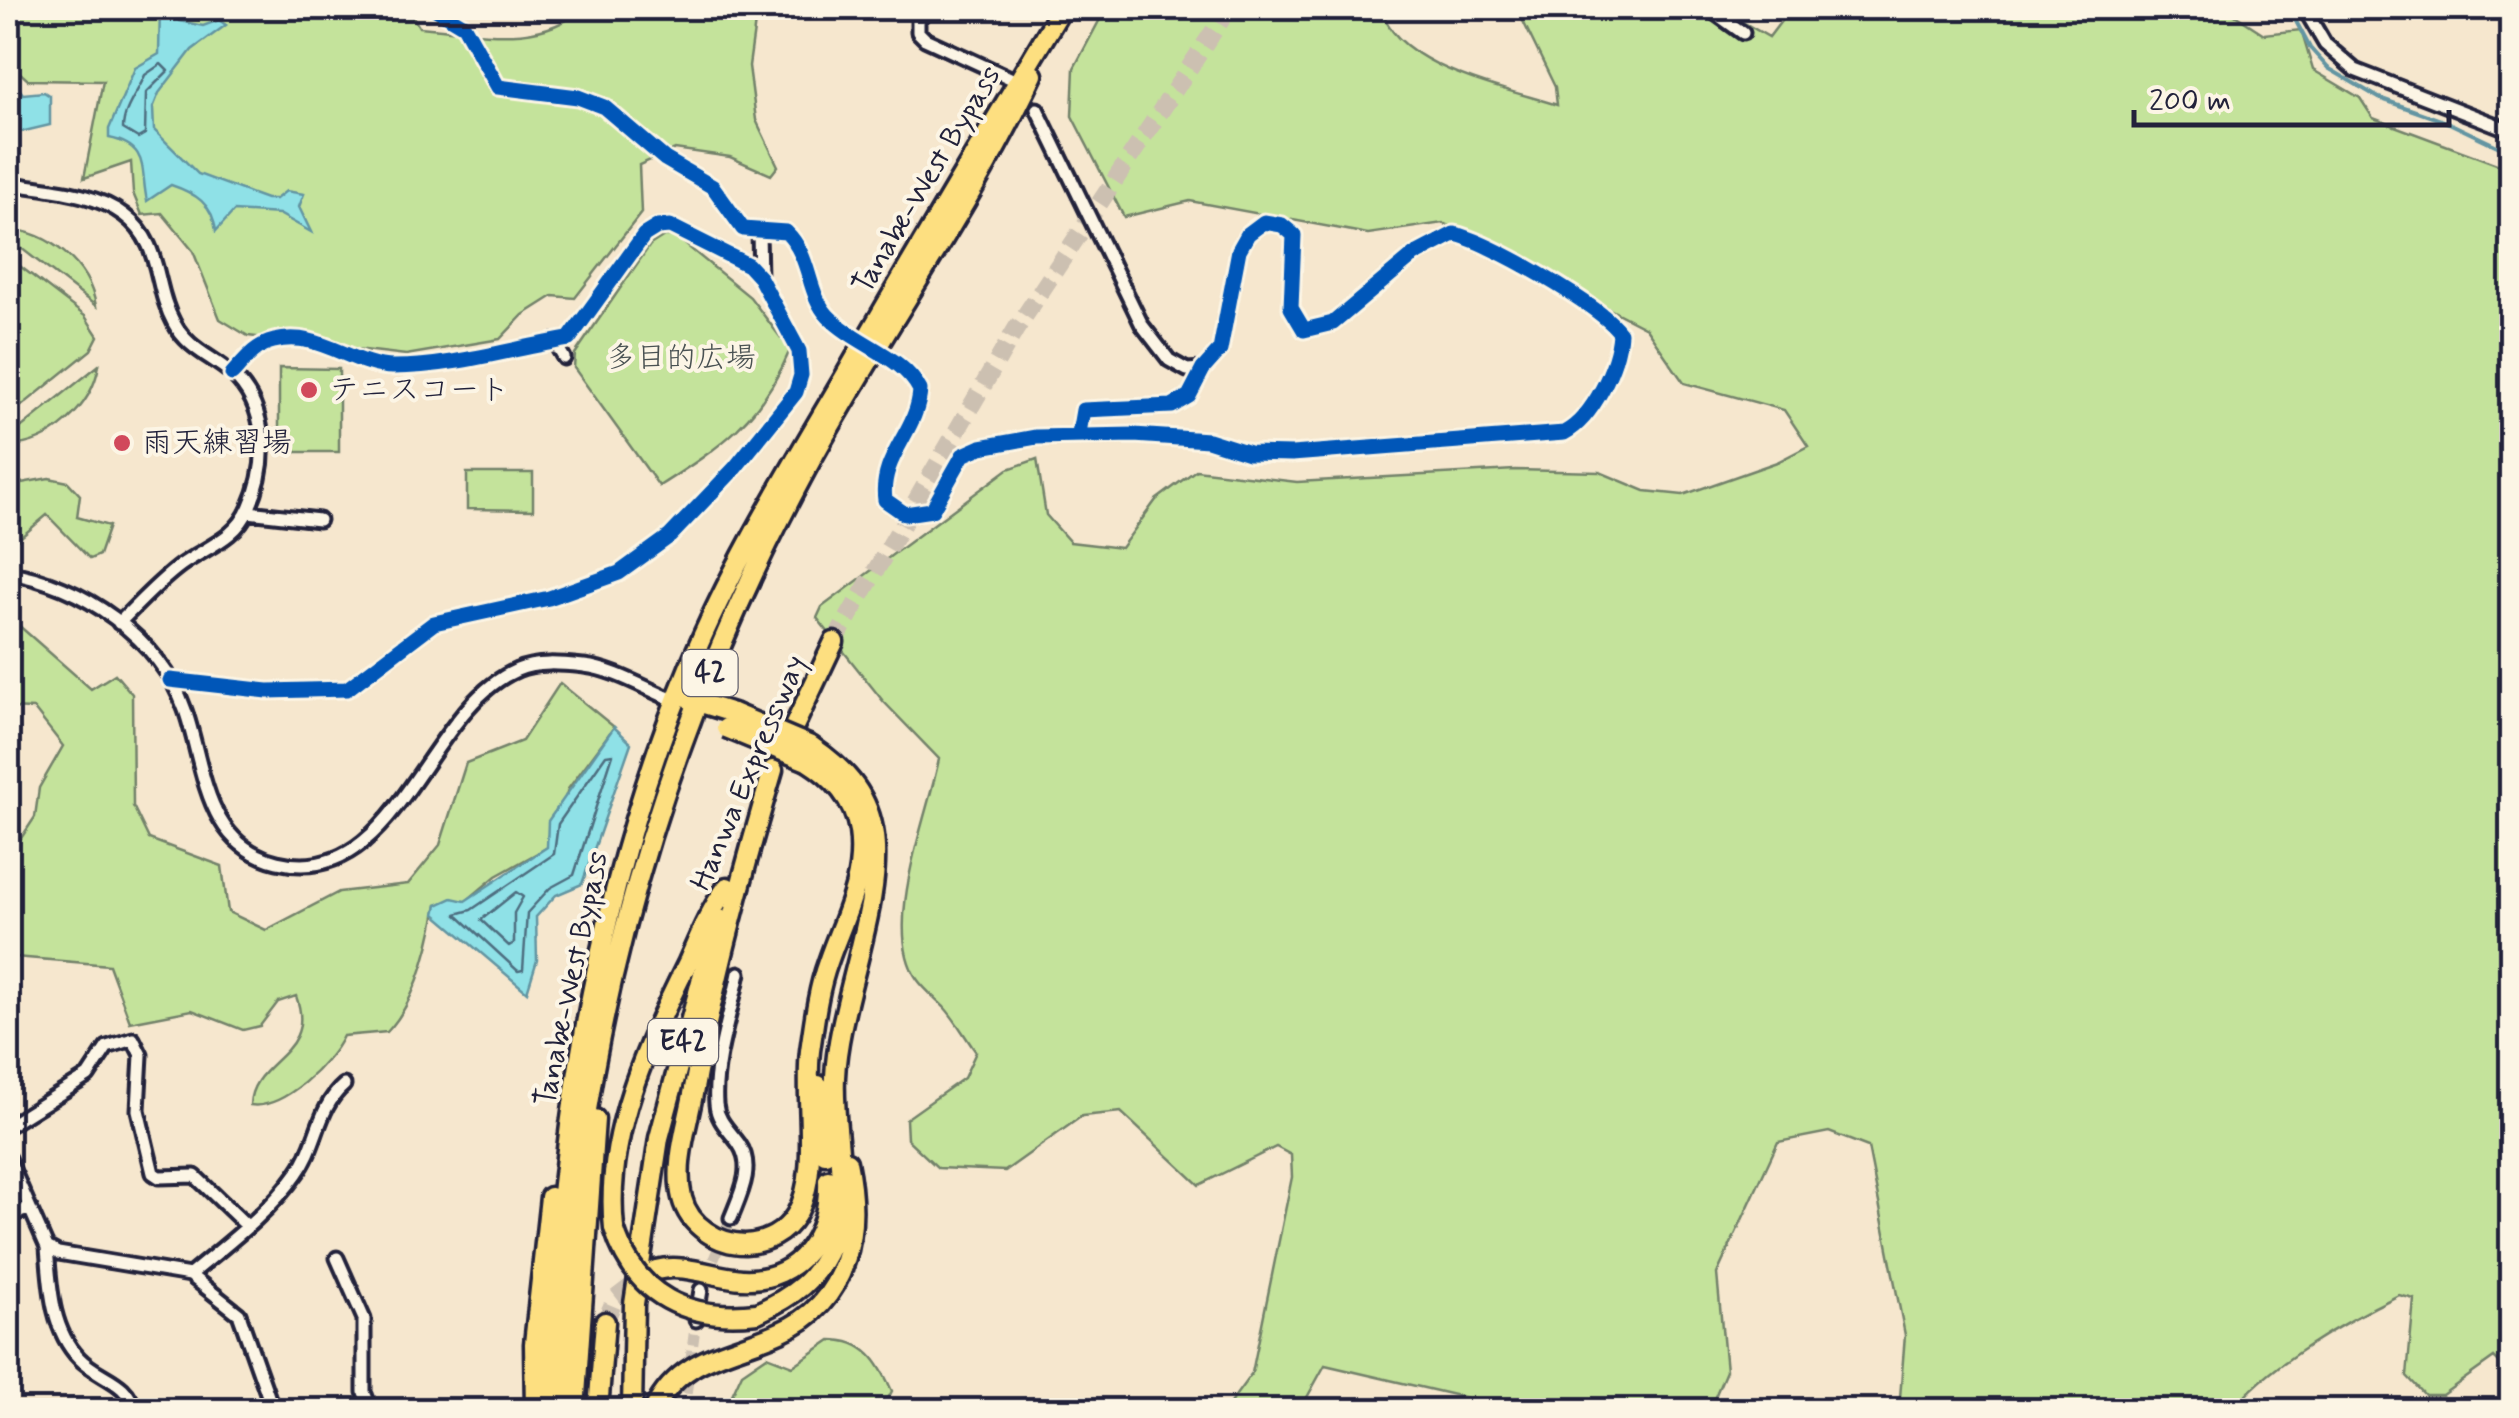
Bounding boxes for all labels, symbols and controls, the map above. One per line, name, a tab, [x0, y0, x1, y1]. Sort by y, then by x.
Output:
street label: Tanabe-West Bypass	[843, 59, 1011, 301]
scale bar	[2134, 65, 2449, 127]
text: 200 m	[2149, 82, 2231, 121]
park label: 多目的広場	[606, 339, 756, 378]
place label: テニスコート	[329, 371, 510, 410]
marker: テニスコート	[298, 379, 320, 401]
place label: 雨天練習場	[142, 424, 292, 463]
marker: 雨天練習場	[111, 432, 133, 454]
street label: Hanwa Expressway	[682, 649, 816, 897]
road number: 42	[682, 650, 738, 696]
street label: Tanabe-West Bypass	[526, 848, 618, 1110]
road number: E42	[648, 1019, 718, 1065]

